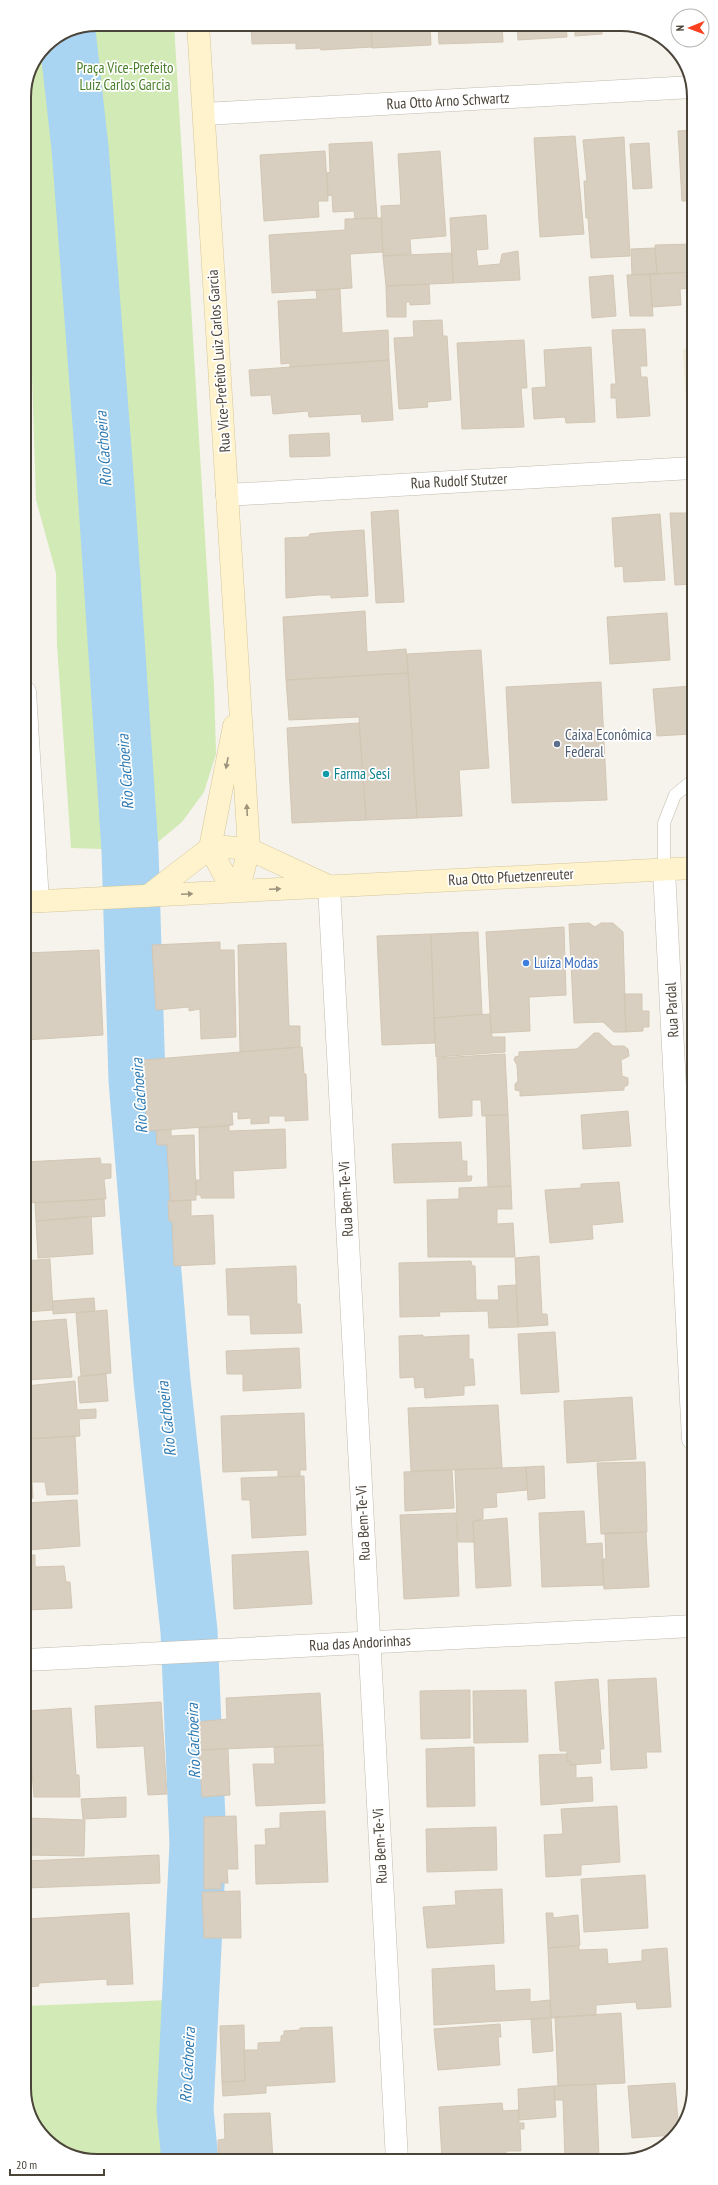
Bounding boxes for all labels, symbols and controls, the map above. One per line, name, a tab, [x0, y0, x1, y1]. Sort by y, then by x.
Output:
north arrow	[670, 8, 710, 48]
text: N	[673, 25, 687, 31]
park label: Praça Vice-Prefeito Luiz Carlos Garcia	[77, 58, 173, 94]
street label: Rua Otto Arno Schwartz	[386, 88, 510, 113]
street label: Rua Vice-Prefeito Luiz Carlos Garcia	[203, 269, 234, 453]
water label: Rio Cachoeira	[90, 409, 116, 487]
street label: Rua Rudolf Stutzer	[410, 468, 509, 493]
place label: Caixa Econômica Federal	[565, 725, 652, 761]
water label: Rio Cachoeira	[112, 732, 138, 810]
marker: Caixa Econômica Federal	[552, 739, 562, 749]
one-way arrow	[223, 757, 229, 769]
place label: Farma Sesi	[334, 764, 390, 783]
marker: Farma Sesi	[321, 769, 331, 779]
one-way arrow	[244, 804, 251, 816]
street label: Rua Otto Pfuetzenreuter	[448, 864, 575, 889]
one-way arrow	[269, 886, 282, 892]
one-way arrow	[181, 890, 193, 897]
place label: Luíza Modas	[534, 953, 598, 972]
marker: Luíza Modas	[521, 958, 531, 968]
street label: Rua Pardal	[661, 981, 682, 1038]
water label: Rio Cachoeira	[126, 1056, 152, 1134]
street label: Rua Bem-Te-Vi	[334, 1161, 357, 1237]
water label: Rio Cachoeira	[152, 1379, 180, 1458]
street label: Rua Bem-Te-Vi	[351, 1485, 374, 1561]
street label: Rua das Andorinhas	[309, 1630, 411, 1655]
water label: Rio Cachoeira	[182, 1701, 204, 1779]
street label: Rua Bem-Te-Vi	[368, 1808, 391, 1884]
water label: Rio Cachoeira	[175, 2025, 199, 2103]
scale bar	[10, 2151, 104, 2177]
text: 20 m	[16, 2157, 37, 2172]

